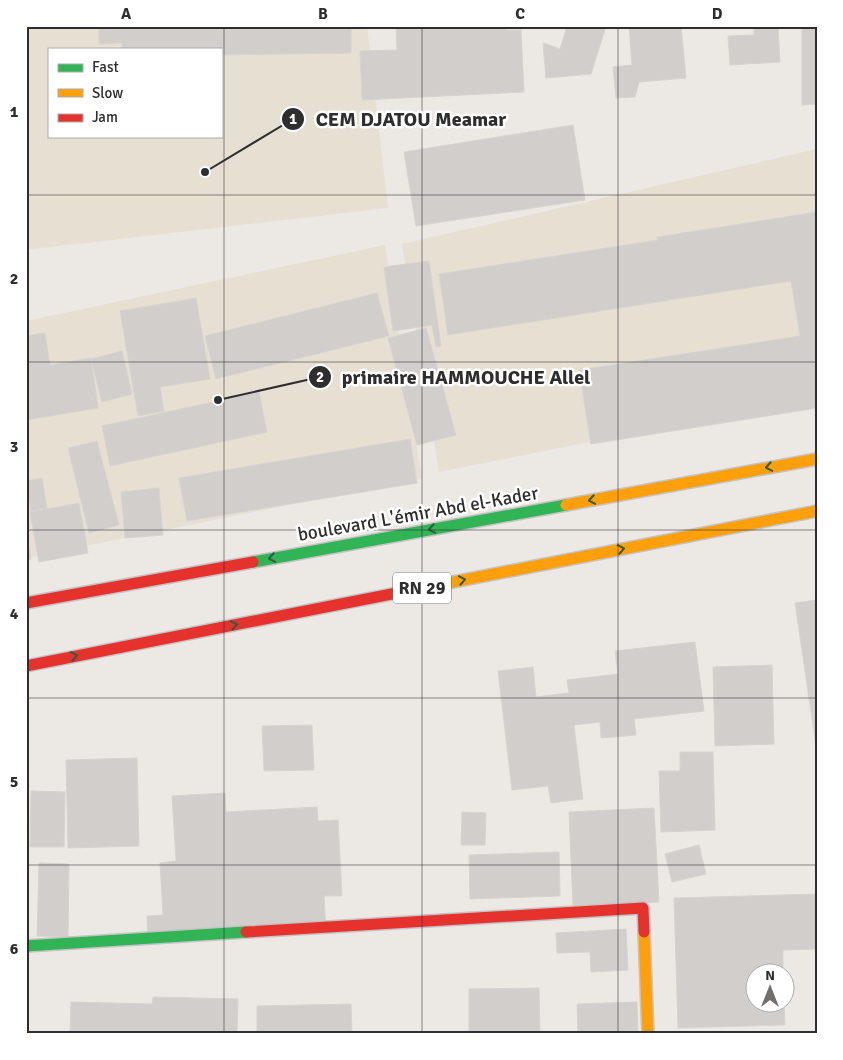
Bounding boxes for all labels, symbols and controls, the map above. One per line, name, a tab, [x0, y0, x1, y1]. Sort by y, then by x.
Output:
text: A	[121, 4, 132, 24]
text: B	[318, 4, 328, 24]
text: C	[515, 4, 525, 24]
text: D	[712, 4, 723, 24]
legend	[48, 48, 222, 138]
text: Fast	[92, 58, 119, 76]
text: Slow	[92, 84, 123, 102]
callout: CEM DJATOU Meamar	[281, 101, 516, 136]
text: 1	[10, 102, 19, 122]
text: CEM DJATOU Meamar	[316, 107, 506, 132]
text: Jam	[92, 108, 118, 126]
text: 1	[289, 110, 297, 128]
text: 2	[10, 269, 18, 289]
callout: primaire HAMMOUCHE Allel	[307, 359, 601, 394]
text: primaire HAMMOUCHE Allel	[342, 365, 590, 390]
text: 2	[316, 368, 324, 386]
text: 3	[10, 437, 18, 457]
one-way arrow	[764, 462, 773, 472]
street label: boulevard L'émir Abd el-Kader	[296, 481, 540, 547]
one-way arrow	[587, 494, 596, 504]
one-way arrow	[428, 523, 436, 534]
one-way arrow	[617, 544, 626, 555]
one-way arrow	[268, 553, 276, 563]
road number: RN 29	[393, 572, 451, 604]
one-way arrow	[457, 576, 466, 586]
text: 4	[10, 604, 19, 624]
one-way arrow	[229, 620, 238, 631]
one-way arrow	[70, 652, 79, 662]
text: 5	[10, 772, 18, 792]
text: 6	[10, 939, 19, 959]
north arrow	[746, 962, 796, 1012]
text: N	[765, 967, 775, 984]

